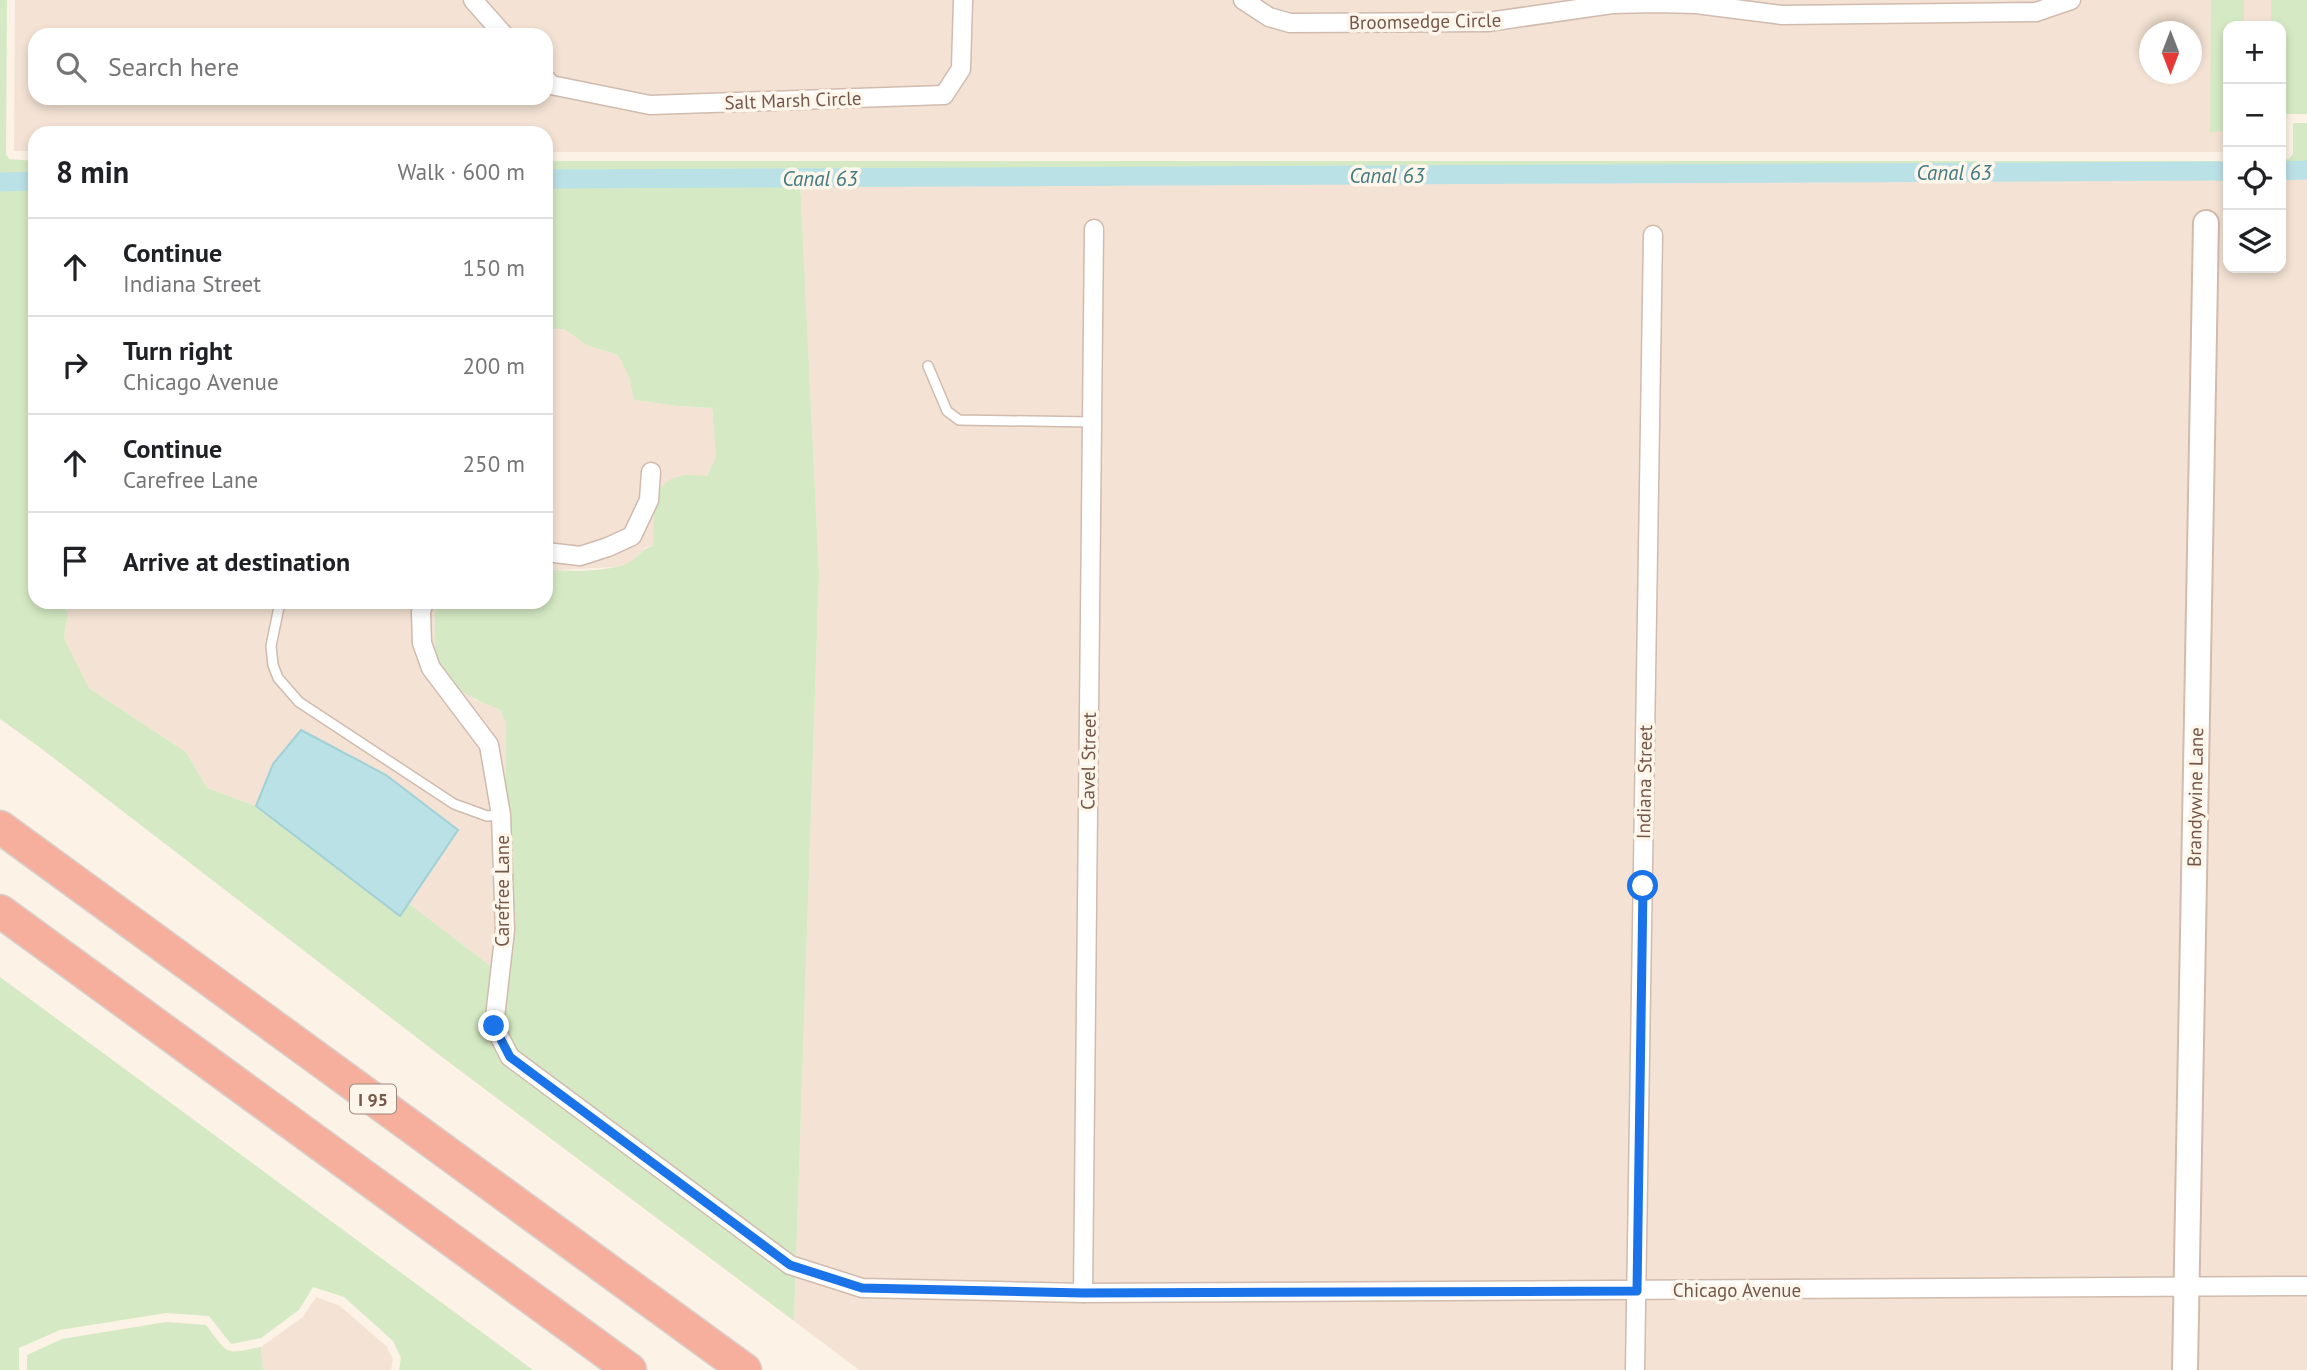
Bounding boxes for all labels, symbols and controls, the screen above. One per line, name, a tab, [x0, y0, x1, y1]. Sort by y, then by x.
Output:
street label: Broomsedge Circle	[1349, 8, 1501, 34]
north arrow	[2139, 21, 2202, 84]
map controls	[2223, 21, 2286, 273]
button: +	[2223, 21, 2286, 84]
search box	[28, 28, 553, 105]
icon: search	[52, 48, 90, 86]
text: Search here	[108, 50, 239, 83]
button: −	[2223, 84, 2286, 147]
street label: Salt Marsh Circle	[724, 86, 862, 114]
button: locate	[2223, 147, 2286, 210]
text: 8 min	[56, 152, 129, 191]
text: Walk · 600 m	[398, 157, 525, 186]
water label: Canal 63	[1916, 159, 1993, 186]
water label: Canal 63	[1349, 162, 1426, 189]
water label: Canal 63	[782, 165, 859, 192]
button: layers	[2223, 210, 2286, 273]
text: Continue	[123, 236, 222, 269]
icon: ahead	[56, 248, 94, 286]
text: 150 m	[463, 253, 525, 282]
text: Indiana Street	[123, 269, 261, 298]
text: Turn right	[123, 334, 232, 367]
icon: right	[56, 346, 94, 384]
text: 200 m	[463, 351, 525, 380]
text: Chicago Avenue	[123, 367, 279, 396]
text: Continue	[123, 432, 222, 465]
icon: ahead	[56, 444, 94, 482]
text: 250 m	[463, 449, 525, 478]
text: Carefree Lane	[123, 465, 258, 494]
icon: arrive	[56, 542, 94, 580]
text: Arrive at destination	[123, 545, 350, 578]
street label: Cavel Street	[1075, 711, 1101, 810]
street label: Indiana Street	[1631, 724, 1657, 839]
street label: Brandywine Lane	[2182, 727, 2208, 867]
street label: Carefree Lane	[490, 835, 514, 947]
route start	[1627, 870, 1658, 901]
route end	[478, 1010, 509, 1041]
road number: I 95	[350, 1084, 396, 1114]
street label: Chicago Avenue	[1673, 1278, 1801, 1302]

